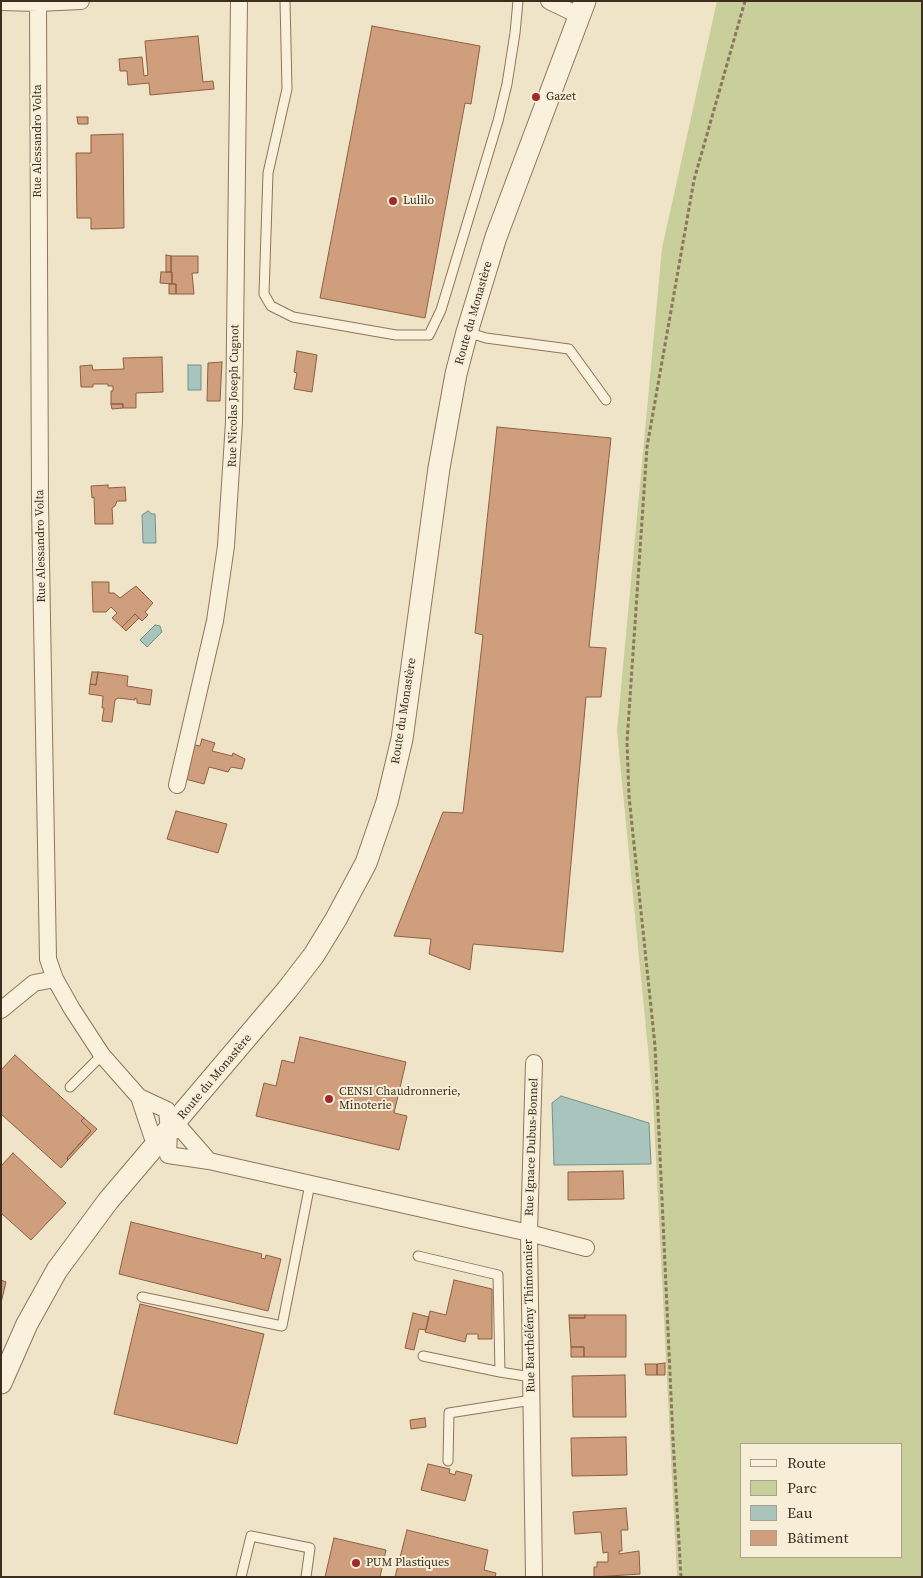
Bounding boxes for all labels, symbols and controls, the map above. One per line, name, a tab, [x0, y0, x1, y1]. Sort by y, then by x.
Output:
street label: Rue Alessandro Volta	[31, 84, 45, 198]
place label: Gazet	[546, 90, 576, 104]
marker: Gazet	[530, 91, 542, 103]
place label: Lulilo	[403, 194, 434, 208]
marker: Lulilo	[387, 195, 399, 207]
street label: Route du Monastère	[452, 259, 496, 367]
street label: Rue Nicolas Joseph Cugnot	[226, 324, 242, 468]
street label: Rue Alessandro Volta	[33, 489, 49, 603]
street label: Route du Monastère	[388, 657, 420, 765]
street label: Route du Monastère	[175, 1031, 255, 1123]
street label: Rue Ignace Dubus-Bonnel	[522, 1078, 542, 1216]
place label: CENSI Chaudronnerie, Minoterie	[339, 1085, 461, 1113]
marker: CENSI Chaudronnerie, Minoterie	[323, 1093, 335, 1105]
street label: Rue Barthélémy Thimonnier	[521, 1239, 539, 1393]
legend	[740, 1443, 903, 1558]
text: Route	[787, 1452, 826, 1473]
text: Parc	[787, 1477, 817, 1498]
text: Eau	[787, 1502, 812, 1523]
text: Bâtiment	[787, 1527, 848, 1548]
place label: PUM Plastiques	[366, 1556, 449, 1570]
marker: PUM Plastiques	[350, 1557, 362, 1569]

